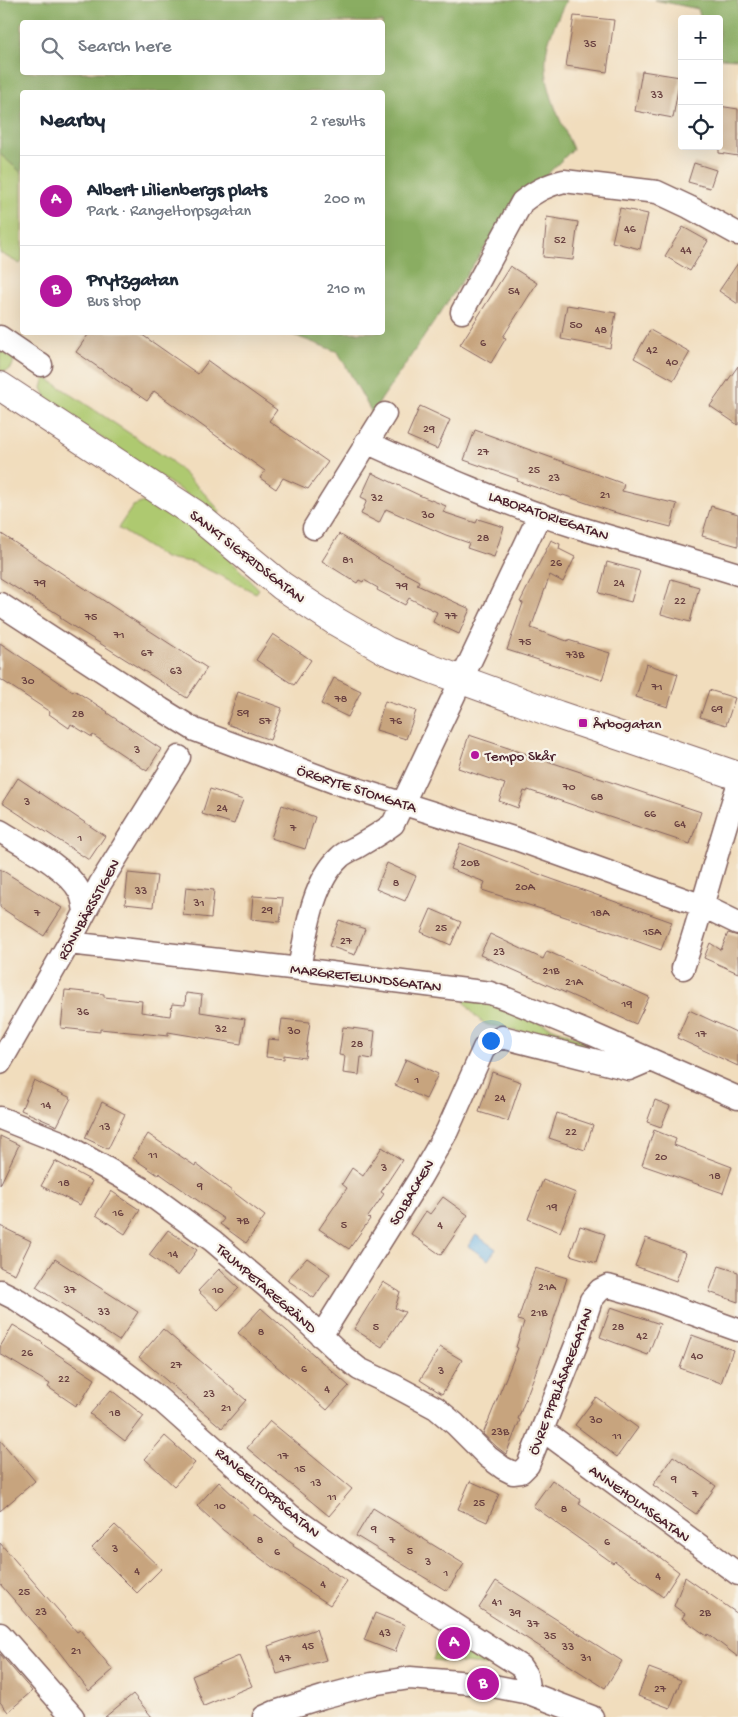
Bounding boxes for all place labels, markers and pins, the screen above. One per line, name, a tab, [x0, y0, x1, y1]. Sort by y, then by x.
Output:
place label: Årbogatan	[593, 716, 661, 734]
marker: Årbogatan	[577, 717, 589, 729]
place label: Tempo Skår	[484, 748, 557, 766]
marker: Tempo Skår	[469, 749, 481, 761]
pin: A	[438, 1624, 470, 1662]
pin: B	[467, 1665, 499, 1703]

